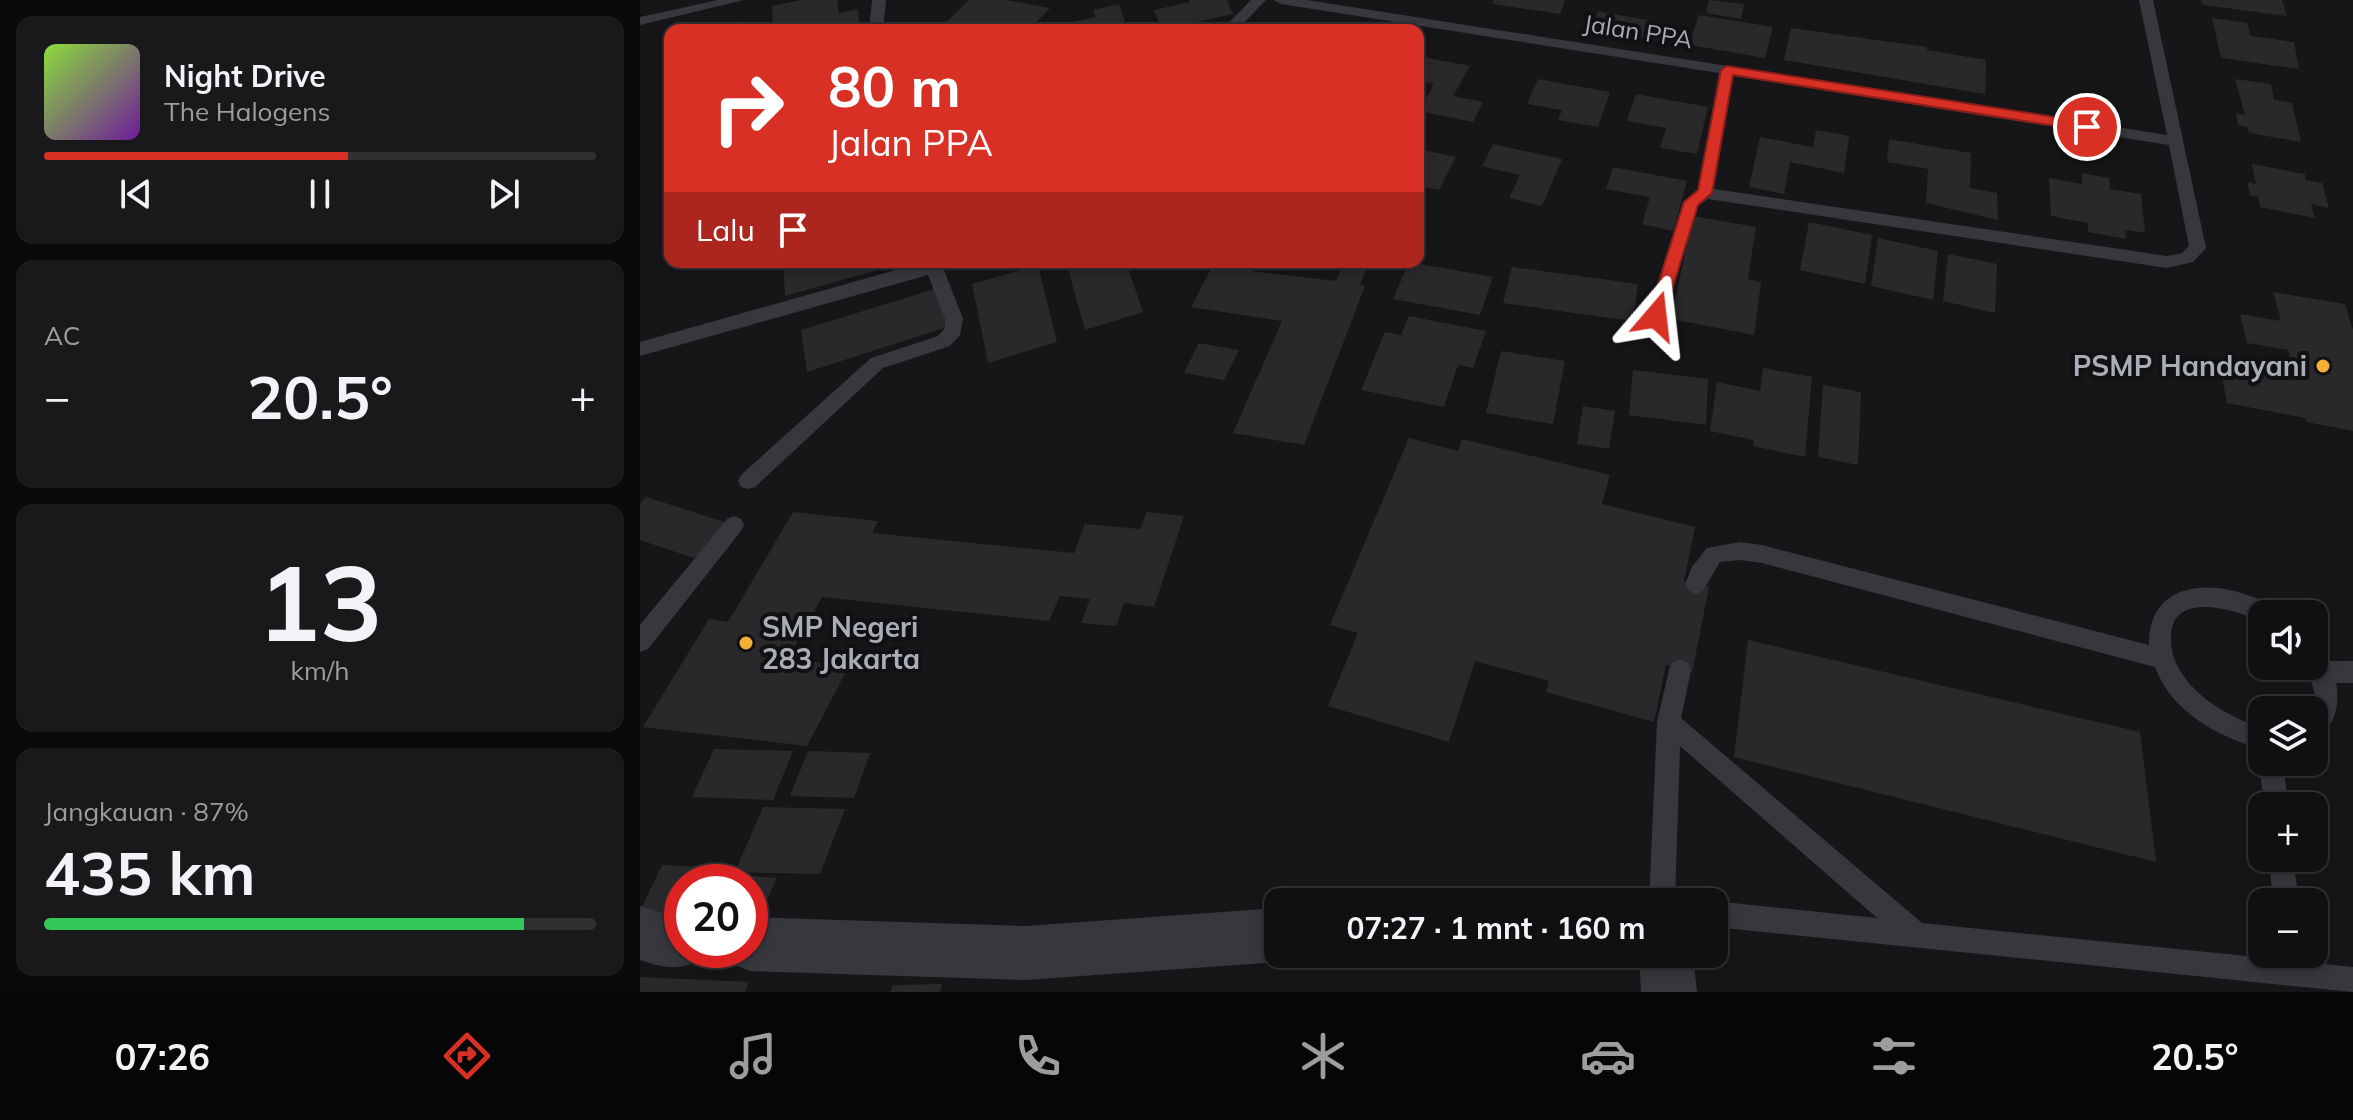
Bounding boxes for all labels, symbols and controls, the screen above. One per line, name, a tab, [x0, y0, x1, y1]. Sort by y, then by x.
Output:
street label: Jalan PPA	[1582, 8, 1695, 54]
text: 80 m	[828, 51, 961, 121]
icon: right	[696, 56, 800, 160]
text: Night Drive	[164, 57, 326, 95]
pin	[2053, 93, 2121, 161]
text: The Halogens	[164, 95, 330, 128]
icon: arrive	[2065, 105, 2109, 149]
text: Jalan PPA	[828, 120, 993, 165]
icon: previous	[114, 172, 158, 216]
icon: pause	[298, 172, 342, 216]
icon: next	[482, 172, 526, 216]
icon: arrive	[771, 208, 815, 252]
text: Lalu	[696, 211, 755, 249]
position arrow	[1614, 274, 1698, 358]
text: AC	[44, 319, 81, 352]
place label: PSMP Handayani	[2073, 348, 2307, 383]
marker: PSMP Handayani	[2314, 357, 2332, 375]
text: 20.5°	[247, 359, 393, 434]
text: −	[44, 369, 70, 424]
text: +	[570, 369, 596, 424]
text: 13	[258, 536, 382, 667]
map controls	[2248, 600, 2328, 968]
button: sound	[2248, 600, 2328, 680]
place label: SMP Negeri 283 Jakarta	[762, 609, 920, 676]
marker: SMP Negeri 283 Jakarta	[737, 634, 755, 652]
text: km/h	[291, 654, 349, 687]
button: layers	[2248, 696, 2328, 776]
button: +	[2248, 792, 2328, 872]
text: Jangkauan · 87%	[44, 795, 249, 828]
text: 435 km	[44, 835, 256, 910]
speed limit sign: 20	[664, 864, 768, 968]
button: −	[2248, 888, 2328, 968]
text: 07:27 · 1 mnt · 160 m	[1346, 909, 1646, 947]
icon: directions	[439, 1028, 495, 1084]
icon: music	[725, 1028, 781, 1084]
icon: phone	[1010, 1028, 1066, 1084]
icon: climate	[1295, 1028, 1351, 1084]
icon: car	[1580, 1028, 1636, 1084]
icon: filters	[1866, 1028, 1922, 1084]
text: 07:26	[115, 1034, 210, 1079]
text: 20.5°	[2151, 1034, 2238, 1079]

